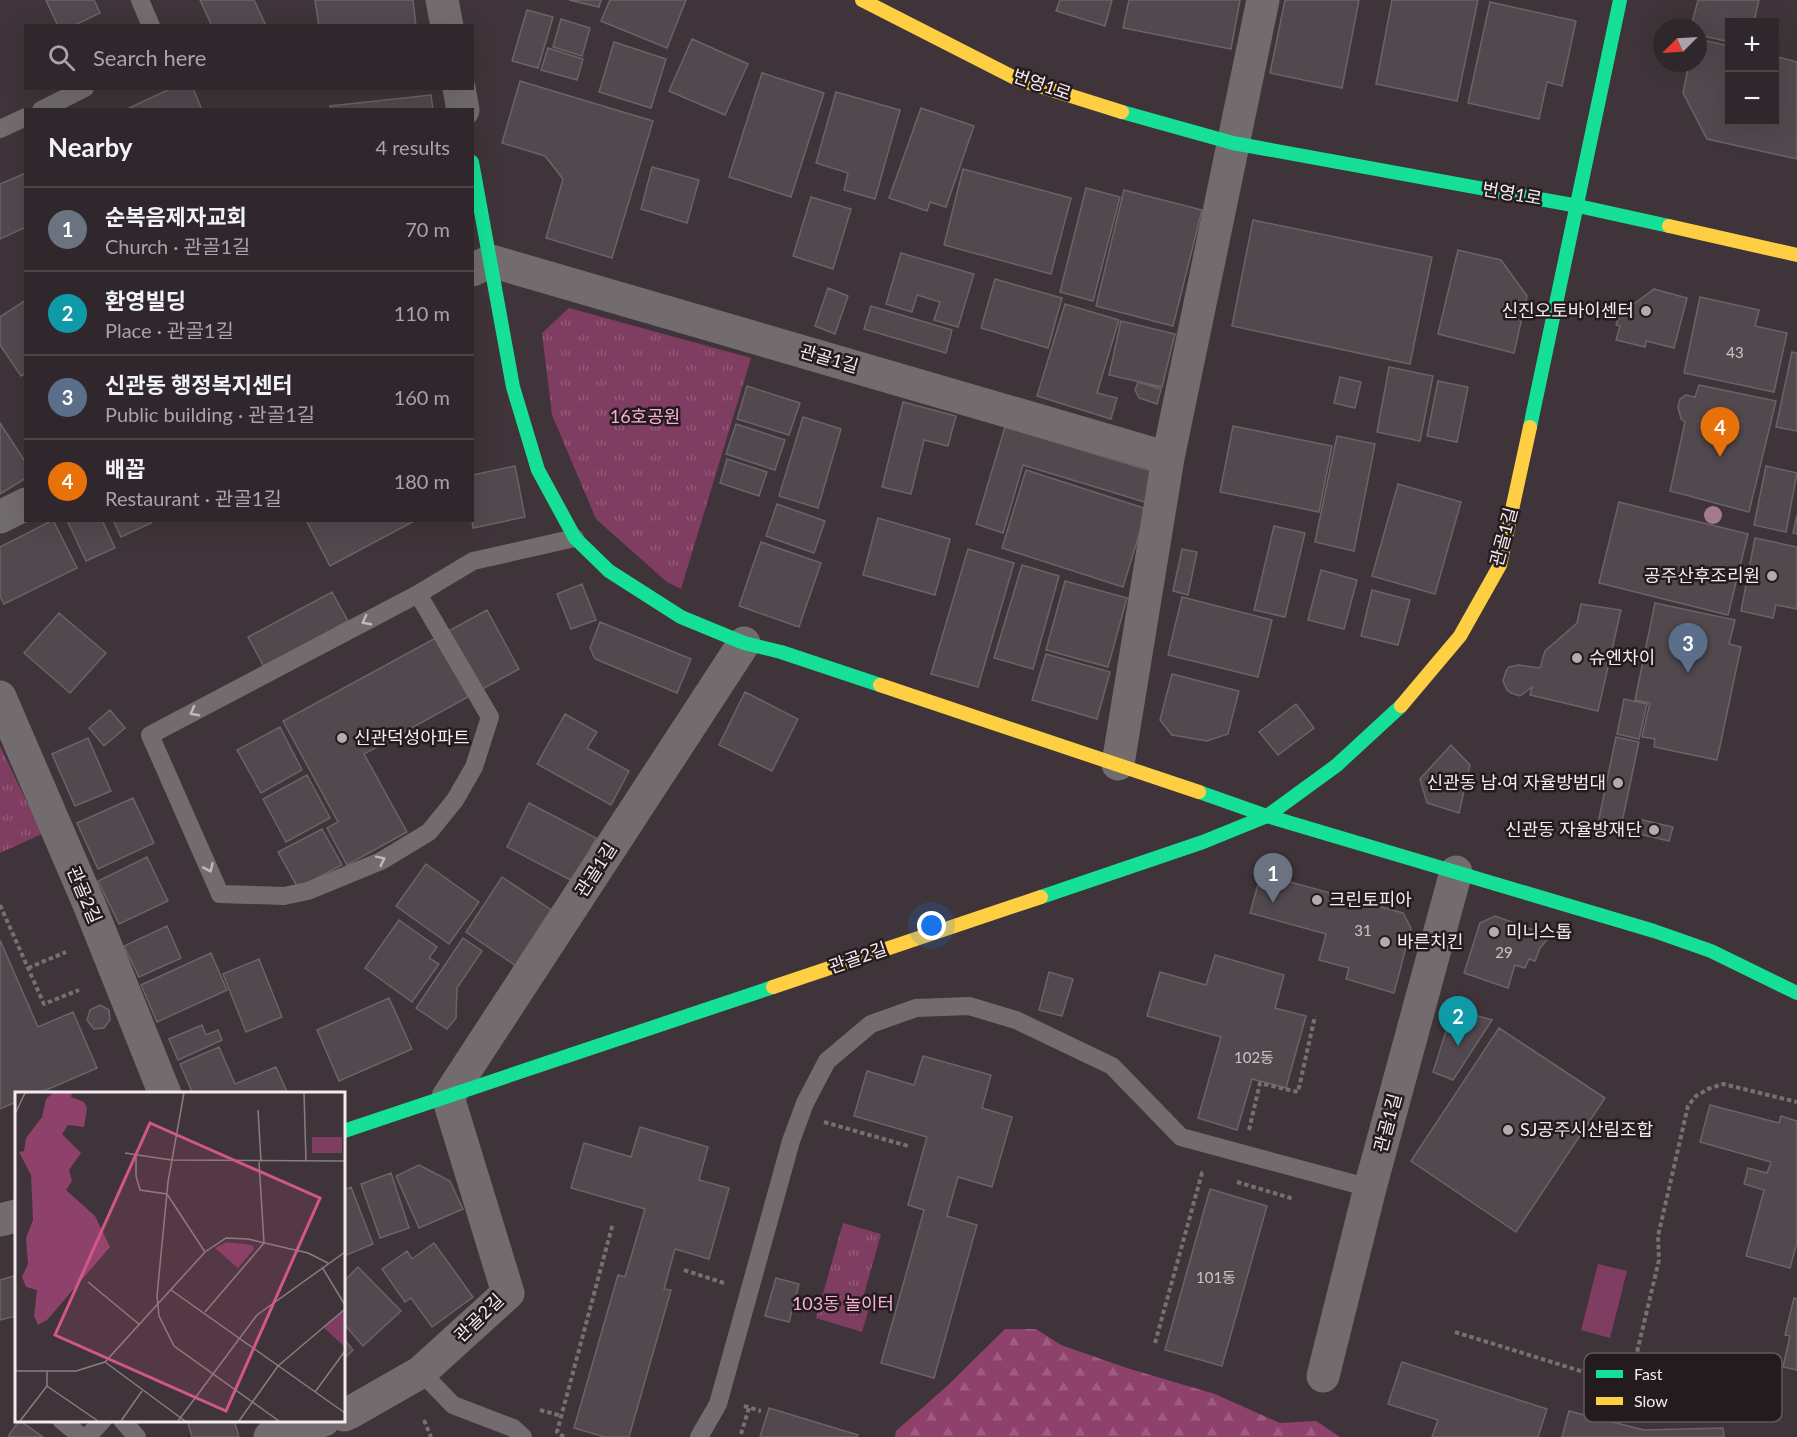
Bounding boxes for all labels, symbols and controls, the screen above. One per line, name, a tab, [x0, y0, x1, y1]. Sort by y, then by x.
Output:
north arrow	[1653, 18, 1707, 72]
map controls	[1725, 18, 1779, 126]
button: +	[1725, 18, 1779, 72]
search box	[24, 24, 474, 90]
icon: search	[45, 41, 78, 74]
text: Search here	[93, 44, 206, 71]
street label: 번영1로	[1010, 64, 1074, 104]
button: −	[1725, 72, 1779, 126]
text: Nearby	[48, 131, 133, 163]
text: 4 results	[375, 135, 450, 159]
street label: 번영1로	[1481, 177, 1544, 209]
text: 순복음제자교회	[105, 203, 247, 230]
text: 1	[62, 217, 73, 241]
text: 70 m	[405, 217, 450, 241]
text: Church · 관골1길	[105, 234, 251, 258]
text: 환영빌딩	[105, 287, 186, 314]
place label: 신진오토바이센터	[1502, 299, 1634, 321]
text: 2	[62, 301, 73, 325]
text: 110 m	[394, 301, 450, 325]
marker: 신진오토바이센터	[1639, 304, 1653, 318]
text: Place · 관골1길	[105, 318, 234, 342]
street label: 관골1길	[797, 339, 861, 377]
house number: 43	[1726, 343, 1744, 361]
text: 신관동 행정복지센터	[105, 371, 293, 398]
text: 3	[62, 385, 73, 409]
text: 160 m	[394, 385, 450, 409]
text: Public building · 관골1길	[105, 402, 315, 426]
park label: 16호공원	[610, 405, 680, 427]
pin: 4	[1700, 408, 1740, 457]
text: 배꼽	[105, 455, 145, 482]
text: 4	[62, 469, 73, 493]
text: 180 m	[394, 469, 450, 493]
text: Restaurant · 관골1길	[105, 486, 282, 510]
street label: 관골1길	[1485, 505, 1521, 569]
place label: 공주산후조리원	[1644, 564, 1760, 586]
marker: 공주산후조리원	[1765, 569, 1779, 583]
one-way arrow	[362, 614, 373, 625]
pin: 3	[1668, 624, 1708, 673]
place label: 슈엔차이	[1589, 646, 1655, 668]
marker: 슈엔차이	[1570, 651, 1584, 665]
one-way arrow	[190, 705, 200, 716]
place label: 신관덕성아파트	[354, 726, 470, 748]
marker: 신관덕성아파트	[335, 731, 349, 745]
place label: 신관동 남·여 자율방범대	[1427, 771, 1606, 793]
marker: 신관동 남·여 자율방범대	[1611, 776, 1625, 790]
place label: 신관동 자율방재단	[1505, 818, 1642, 840]
marker: 신관동 자율방재단	[1647, 823, 1661, 837]
street label: 관골1길	[570, 838, 621, 901]
pin: 1	[1254, 854, 1292, 903]
one-way arrow	[374, 856, 385, 868]
one-way arrow	[202, 862, 214, 873]
street label: 관골2길	[63, 863, 107, 927]
place label: 크린토피아	[1329, 888, 1412, 910]
marker: 크린토피아	[1310, 893, 1324, 907]
your location	[917, 911, 946, 940]
place label: 미니스톱	[1506, 920, 1572, 942]
house number: 31	[1354, 921, 1372, 939]
marker: 미니스톱	[1487, 925, 1501, 939]
place label: 바른치킨	[1397, 930, 1463, 952]
marker: 바른치킨	[1378, 935, 1392, 949]
street label: 관골2길	[826, 937, 890, 977]
house number: 29	[1495, 943, 1513, 961]
pin: 2	[1438, 996, 1478, 1046]
house number: 102동	[1234, 1048, 1274, 1066]
street label: 관골1길	[1369, 1091, 1405, 1155]
inset map	[15, 1092, 345, 1422]
place label: SJ공주시산림조합	[1520, 1118, 1653, 1140]
marker: SJ공주시산림조합	[1501, 1123, 1515, 1137]
house number: 101동	[1196, 1268, 1236, 1286]
street label: 관골2길	[449, 1288, 508, 1346]
park label: 103동 놀이터	[792, 1292, 894, 1314]
legend	[1584, 1353, 1782, 1422]
text: Fast	[1634, 1364, 1663, 1383]
text: Slow	[1634, 1391, 1668, 1410]

